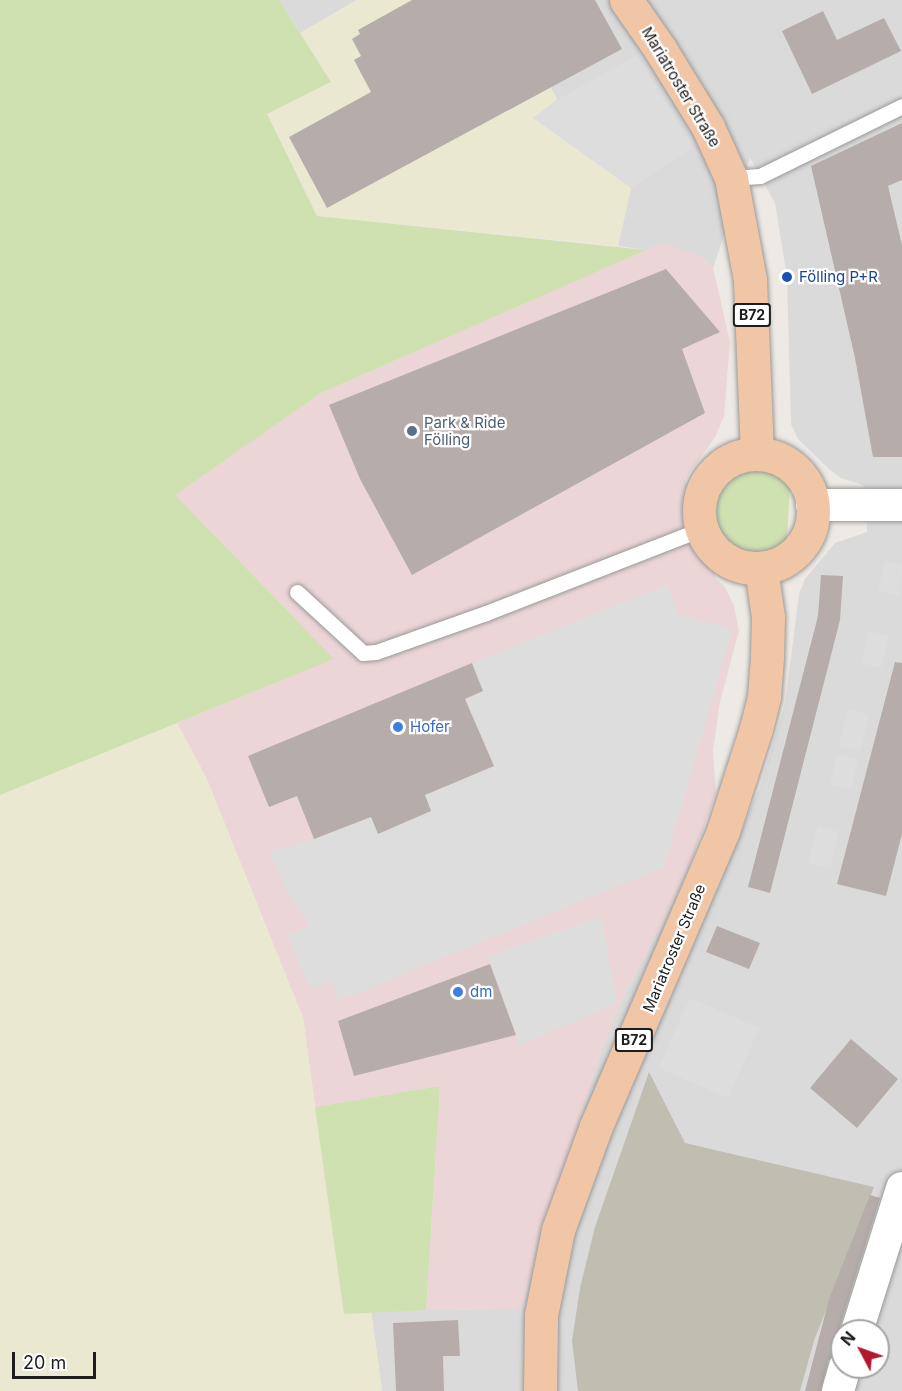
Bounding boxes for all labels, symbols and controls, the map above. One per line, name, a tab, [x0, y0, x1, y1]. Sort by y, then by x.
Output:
street label: Mariatroster Straße	[638, 24, 724, 150]
place label: Fölling P+R	[799, 268, 878, 286]
marker: Fölling P+R	[780, 270, 794, 284]
road number: B72	[732, 304, 771, 326]
place label: Park & Ride Fölling	[424, 413, 505, 448]
marker: Park & Ride Fölling	[405, 424, 419, 438]
place label: Hofer	[410, 718, 450, 736]
marker: Hofer	[391, 720, 405, 734]
street label: Mariatroster Straße	[639, 881, 709, 1015]
place label: dm	[470, 983, 492, 1001]
marker: dm	[451, 985, 465, 999]
road number: B72	[614, 1029, 654, 1051]
north arrow	[830, 1319, 890, 1379]
text: N	[836, 1327, 859, 1350]
scale bar	[15, 1340, 99, 1378]
text: 20 m	[23, 1352, 66, 1373]

